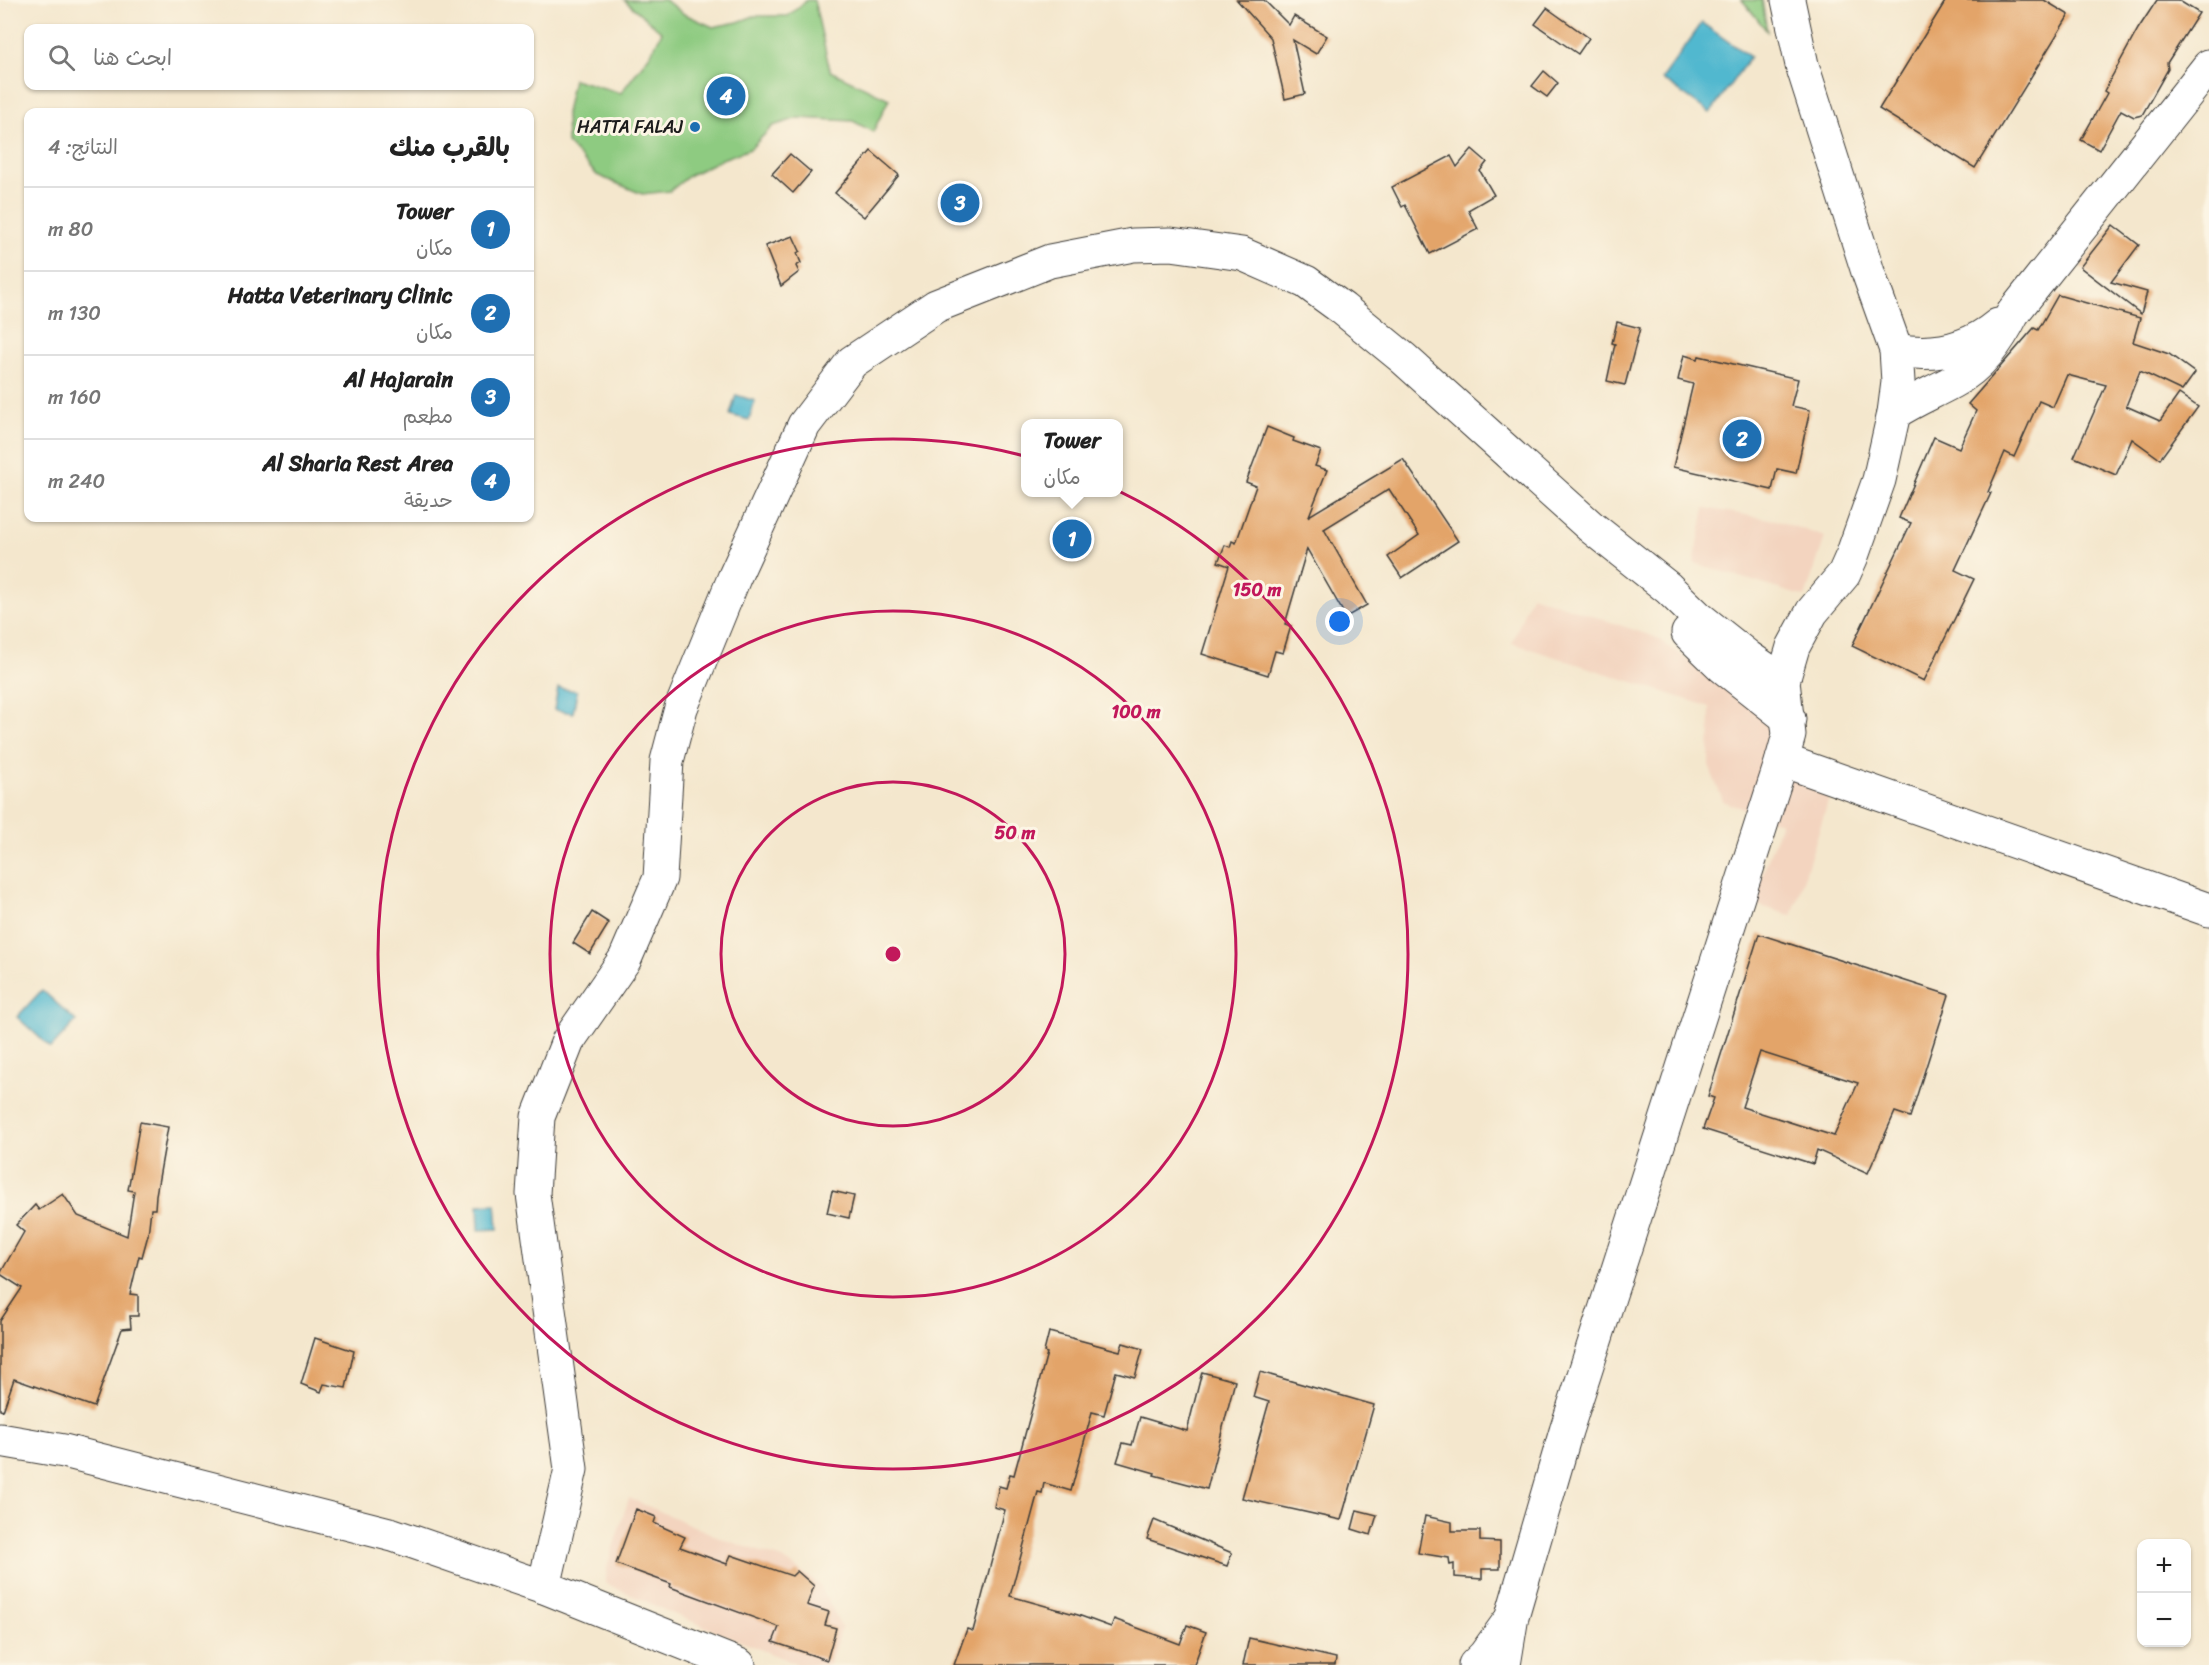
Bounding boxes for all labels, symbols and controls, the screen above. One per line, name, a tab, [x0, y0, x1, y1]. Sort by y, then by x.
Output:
search box	[24, 24, 534, 90]
text: ابحث هنا	[93, 38, 172, 77]
icon: search	[45, 41, 78, 74]
pin: 4	[706, 74, 746, 118]
place label: HATTA FALAJ	[577, 111, 684, 143]
marker: HATTA FALAJ	[688, 120, 702, 134]
text: بالقرب منك	[389, 124, 510, 170]
text: النتائج: 4	[48, 130, 118, 165]
pin: 3	[940, 180, 980, 226]
text: Tower	[396, 192, 453, 231]
text: 80 m	[48, 212, 93, 247]
text: 1	[486, 212, 495, 247]
text: مكان	[416, 231, 453, 266]
text: Hatta Veterinary Clinic	[228, 276, 453, 315]
text: 130 m	[48, 296, 101, 331]
text: 2	[485, 296, 496, 331]
text: مكان	[416, 315, 453, 350]
text: Al Hajarain	[344, 360, 453, 399]
text: 160 m	[48, 380, 101, 415]
text: 3	[485, 380, 496, 415]
text: مطعم	[402, 399, 453, 434]
pin: 2	[1722, 416, 1762, 462]
popup	[1021, 419, 1123, 497]
text: Tower	[1044, 421, 1100, 460]
text: Al Sharia Rest Area	[262, 444, 453, 483]
text: مكان	[1044, 460, 1081, 495]
text: 240 m	[48, 464, 105, 499]
text: 4	[484, 464, 497, 499]
text: حديقة	[404, 483, 453, 518]
pin: 1	[1052, 516, 1092, 562]
text: 150 m	[1233, 574, 1281, 606]
your location	[1325, 607, 1354, 636]
text: 100 m	[1112, 696, 1161, 728]
text: 50 m	[995, 817, 1036, 849]
centre of rings	[883, 944, 903, 964]
map controls	[2137, 1539, 2191, 1647]
button: +	[2137, 1539, 2191, 1593]
button: −	[2137, 1593, 2191, 1647]

